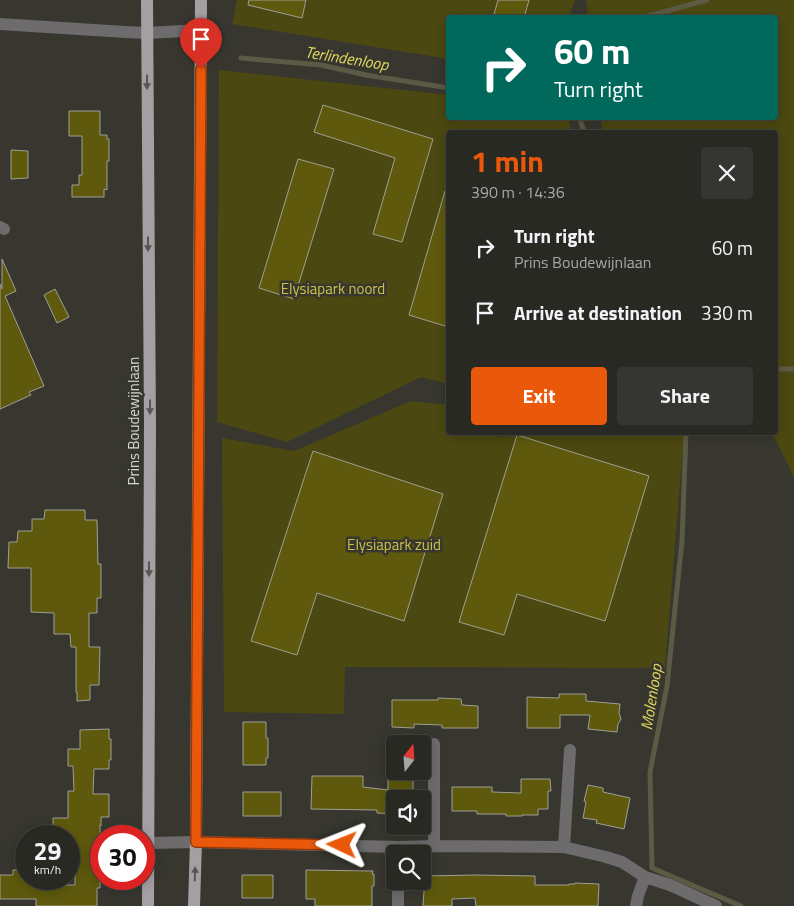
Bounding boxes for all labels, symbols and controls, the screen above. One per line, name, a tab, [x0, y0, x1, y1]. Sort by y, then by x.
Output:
pin	[180, 18, 222, 69]
text: 60 m	[554, 24, 630, 78]
icon: arrive	[187, 25, 215, 53]
icon: right	[471, 35, 536, 100]
water label: Terlindenloop	[304, 40, 391, 77]
text: Turn right	[554, 72, 643, 106]
one-way arrow	[143, 74, 151, 90]
text: 1 min	[471, 138, 544, 184]
button: close	[701, 147, 753, 199]
text: 390 m · 14:36	[471, 180, 565, 204]
text: Turn right	[514, 221, 595, 250]
text: 60 m	[712, 233, 753, 262]
icon: right	[471, 234, 499, 262]
one-way arrow	[144, 237, 152, 253]
text: Prins Boudewijnlaan	[514, 250, 651, 274]
park label: Elysiapark noord	[281, 277, 385, 300]
text: Arrive at destination	[514, 298, 682, 327]
text: 330 m	[701, 298, 753, 327]
icon: arrive	[471, 299, 499, 327]
street label: Prins Boudewijnlaan	[122, 357, 145, 485]
button: Exit	[471, 367, 607, 425]
button: Share	[617, 367, 753, 425]
one-way arrow	[146, 399, 154, 415]
park label: Elysiapark zuid	[347, 533, 441, 556]
one-way arrow	[145, 562, 153, 578]
water label: Molenloop	[634, 661, 668, 732]
north arrow	[386, 735, 431, 780]
map controls	[386, 735, 431, 890]
button: sound	[386, 790, 431, 835]
position arrow	[315, 818, 367, 870]
speed limit sign: 30	[90, 825, 155, 890]
text: 29	[33, 832, 62, 870]
button: search	[386, 845, 431, 890]
text: km/h	[34, 860, 61, 879]
one-way arrow	[191, 866, 199, 882]

